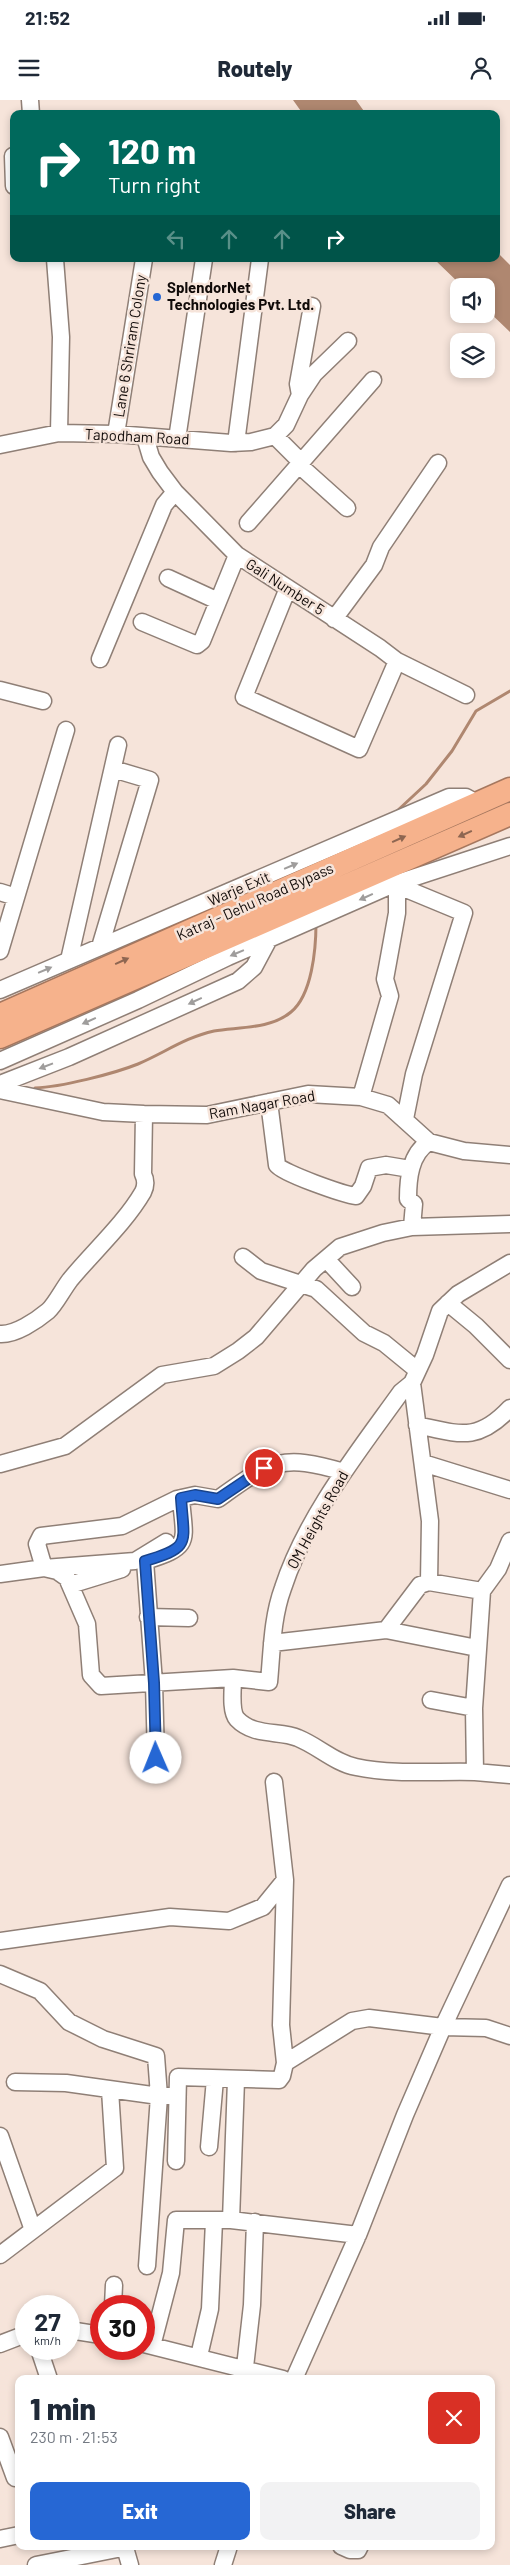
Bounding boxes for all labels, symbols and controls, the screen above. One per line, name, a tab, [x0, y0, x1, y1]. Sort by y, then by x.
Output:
text: 21:52	[25, 6, 70, 29]
icon: menu	[15, 54, 43, 82]
icon: person	[467, 54, 495, 82]
text: Routely	[217, 55, 293, 81]
text: 120 m	[108, 129, 196, 171]
icon: right	[25, 130, 90, 195]
text: Turn right	[108, 171, 201, 197]
icon: left	[162, 225, 190, 253]
icon: ahead	[215, 225, 243, 253]
icon: ahead	[268, 225, 296, 253]
icon: right	[321, 225, 349, 253]
street label: Lane 6 Shriram Colony	[109, 273, 149, 419]
place label: SplendorNet Technologies Pvt. Ltd.	[167, 278, 314, 313]
map controls	[450, 278, 495, 378]
button: sound	[450, 278, 495, 323]
marker: SplendorNet Technologies Pvt. Ltd.	[151, 291, 163, 303]
button: layers	[450, 333, 495, 378]
street label: Tapodham Road	[84, 424, 190, 448]
street label: Gali Number 5	[243, 554, 328, 618]
one-way arrow	[458, 830, 472, 838]
one-way arrow	[392, 834, 406, 842]
street label: Katraj - Dehu Road Bypass	[173, 858, 336, 944]
one-way arrow	[284, 862, 299, 870]
street label: Warje Exit	[205, 867, 272, 909]
one-way arrow	[359, 893, 373, 901]
one-way arrow	[229, 949, 244, 957]
one-way arrow	[115, 957, 129, 965]
one-way arrow	[38, 966, 52, 974]
one-way arrow	[188, 998, 202, 1006]
one-way arrow	[82, 1018, 96, 1026]
one-way arrow	[39, 1063, 53, 1071]
street label: Ram Nagar Road	[207, 1086, 316, 1122]
pin	[243, 1447, 285, 1489]
icon: arrive	[250, 1454, 278, 1482]
street label: OM Heights Road	[283, 1467, 352, 1572]
position arrow	[129, 1731, 181, 1783]
speed limit sign: 30	[90, 2295, 155, 2360]
text: 27	[34, 2306, 61, 2336]
text: km/h	[34, 2333, 61, 2347]
text: 1 min	[30, 2390, 96, 2426]
button: close	[428, 2392, 480, 2444]
text: 230 m · 21:53	[30, 2427, 118, 2446]
button: Exit	[30, 2482, 250, 2540]
button: Share	[260, 2482, 480, 2540]

